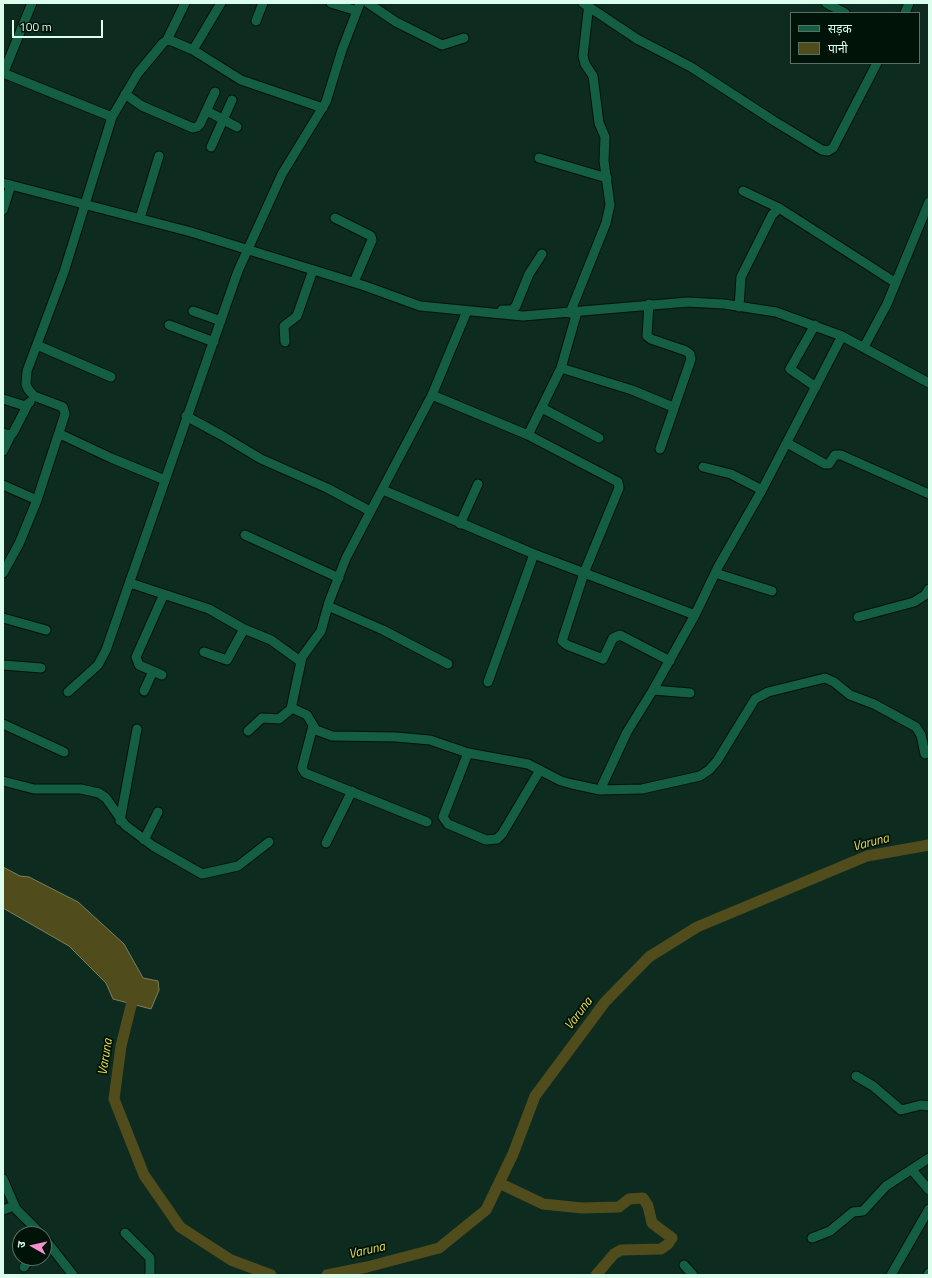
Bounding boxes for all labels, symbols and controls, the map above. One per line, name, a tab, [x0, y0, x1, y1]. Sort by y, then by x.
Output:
scale bar	[14, 12, 105, 38]
legend	[790, 12, 920, 64]
text: 100 m	[19, 17, 52, 36]
text: सड़क	[828, 19, 852, 38]
text: पानी	[828, 39, 848, 58]
water label: Varuna	[851, 831, 891, 855]
water label: Varuna	[562, 995, 596, 1033]
water label: Varuna	[95, 1038, 117, 1076]
north arrow	[12, 1226, 52, 1266]
water label: Varuna	[347, 1239, 387, 1263]
text: उ	[13, 1240, 29, 1249]

